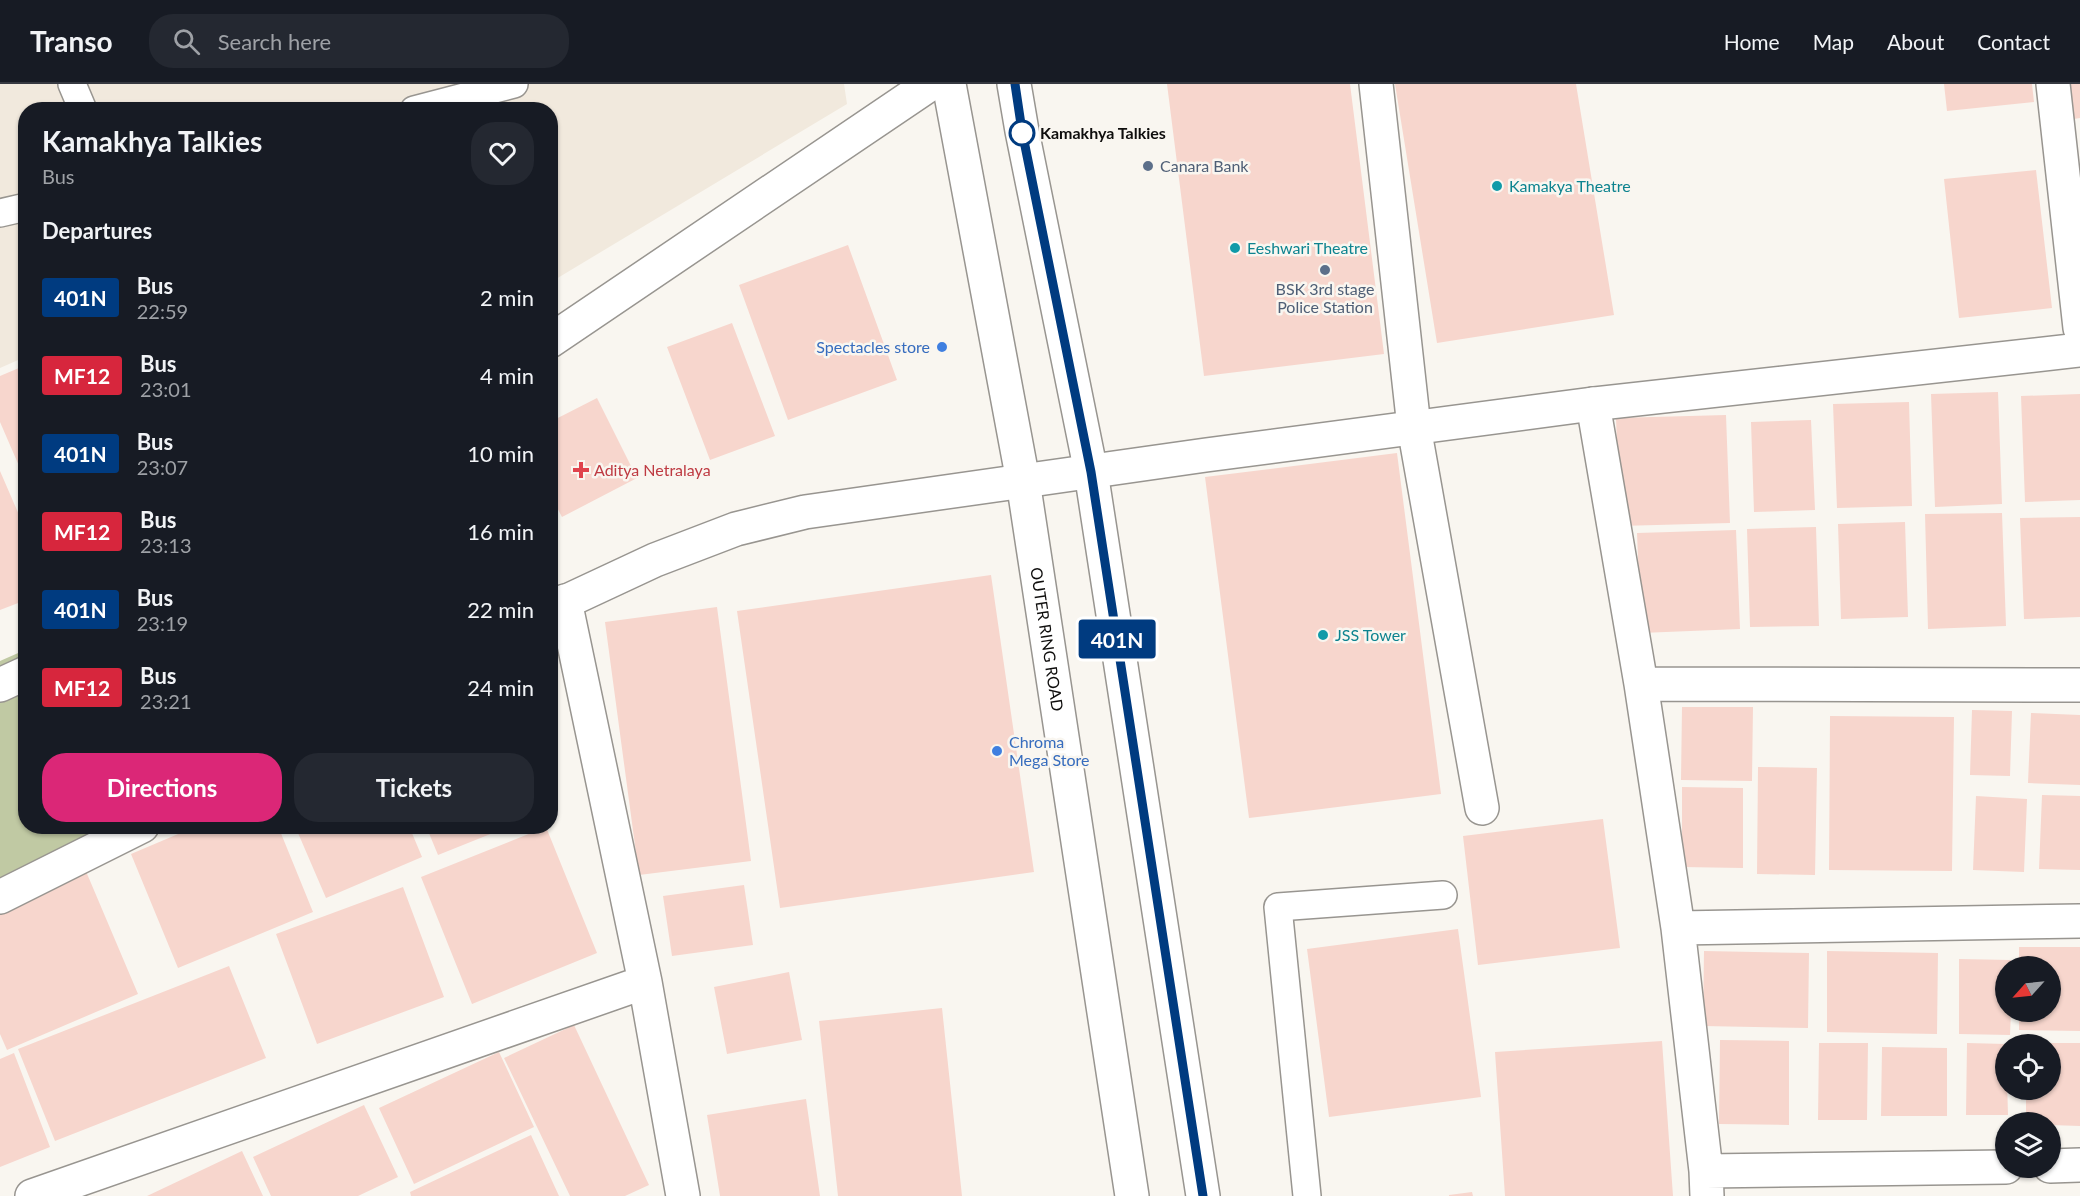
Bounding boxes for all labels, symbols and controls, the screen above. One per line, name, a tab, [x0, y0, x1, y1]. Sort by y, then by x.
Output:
search box	[149, 14, 569, 68]
text: Transo	[30, 24, 113, 58]
icon: search	[170, 25, 203, 58]
text: Search here	[218, 28, 331, 55]
text: Home	[1724, 29, 1780, 54]
text: Map	[1813, 29, 1854, 54]
text: About	[1887, 29, 1944, 54]
text: Contact	[1977, 29, 2050, 54]
marker: Kamakhya Talkies	[1009, 120, 1035, 146]
button: heart	[471, 122, 534, 185]
place label: Kamakhya Talkies	[1040, 123, 1166, 142]
text: Kamakhya Talkies	[42, 124, 262, 158]
place label: Canara Bank	[1160, 156, 1249, 175]
marker: Canara Bank	[1141, 159, 1155, 173]
text: Bus	[42, 164, 75, 188]
place label: Kamakya Theatre	[1509, 176, 1631, 195]
marker: Kamakya Theatre	[1490, 179, 1504, 193]
text: Departures	[42, 217, 152, 244]
place label: Eeshwari Theatre	[1247, 238, 1368, 257]
marker: Eeshwari Theatre	[1228, 241, 1242, 255]
marker: BSK 3rd stage Police Station	[1318, 263, 1332, 277]
text: Bus	[137, 272, 173, 299]
place label: BSK 3rd stage Police Station	[1276, 279, 1374, 316]
text: 2 min	[480, 284, 534, 311]
text: 401N	[54, 285, 107, 310]
text: 22:59	[137, 299, 188, 323]
place label: Spectacles store	[816, 337, 930, 356]
marker: Spectacles store	[935, 340, 949, 354]
text: Bus	[140, 350, 176, 377]
text: 4 min	[480, 362, 534, 389]
text: MF12	[54, 363, 110, 388]
text: 23:01	[140, 377, 192, 401]
text: Bus	[137, 428, 173, 455]
text: 10 min	[467, 440, 534, 467]
text: 401N	[54, 441, 107, 466]
text: 23:07	[137, 455, 188, 479]
place label: Aditya Netralaya	[594, 460, 711, 479]
marker: Aditya Netralaya	[572, 461, 590, 479]
text: Bus	[140, 506, 176, 533]
text: 16 min	[467, 518, 534, 545]
text: MF12	[54, 519, 110, 544]
text: 23:13	[140, 533, 192, 557]
street label: OUTER RING ROAD	[1027, 566, 1068, 713]
text: Bus	[137, 584, 173, 611]
text: 22 min	[467, 596, 534, 623]
text: 401N	[54, 597, 107, 622]
text: 23:19	[137, 611, 188, 635]
line badge: 401N	[1075, 620, 1159, 658]
place label: JSS Tower	[1335, 625, 1406, 644]
text: 401N	[1091, 627, 1143, 652]
marker: JSS Tower	[1316, 628, 1330, 642]
text: Bus	[140, 662, 176, 689]
text: 24 min	[467, 674, 534, 701]
text: MF12	[54, 675, 110, 700]
text: 23:21	[140, 689, 192, 713]
place label: Chroma Mega Store	[1009, 732, 1089, 769]
marker: Chroma Mega Store	[990, 744, 1004, 758]
button: Directions	[42, 753, 282, 822]
button: Tickets	[294, 753, 534, 822]
north arrow	[1995, 956, 2061, 1022]
map controls	[1995, 956, 2061, 1178]
button: locate	[1995, 1034, 2061, 1100]
button: layers	[1995, 1112, 2061, 1178]

